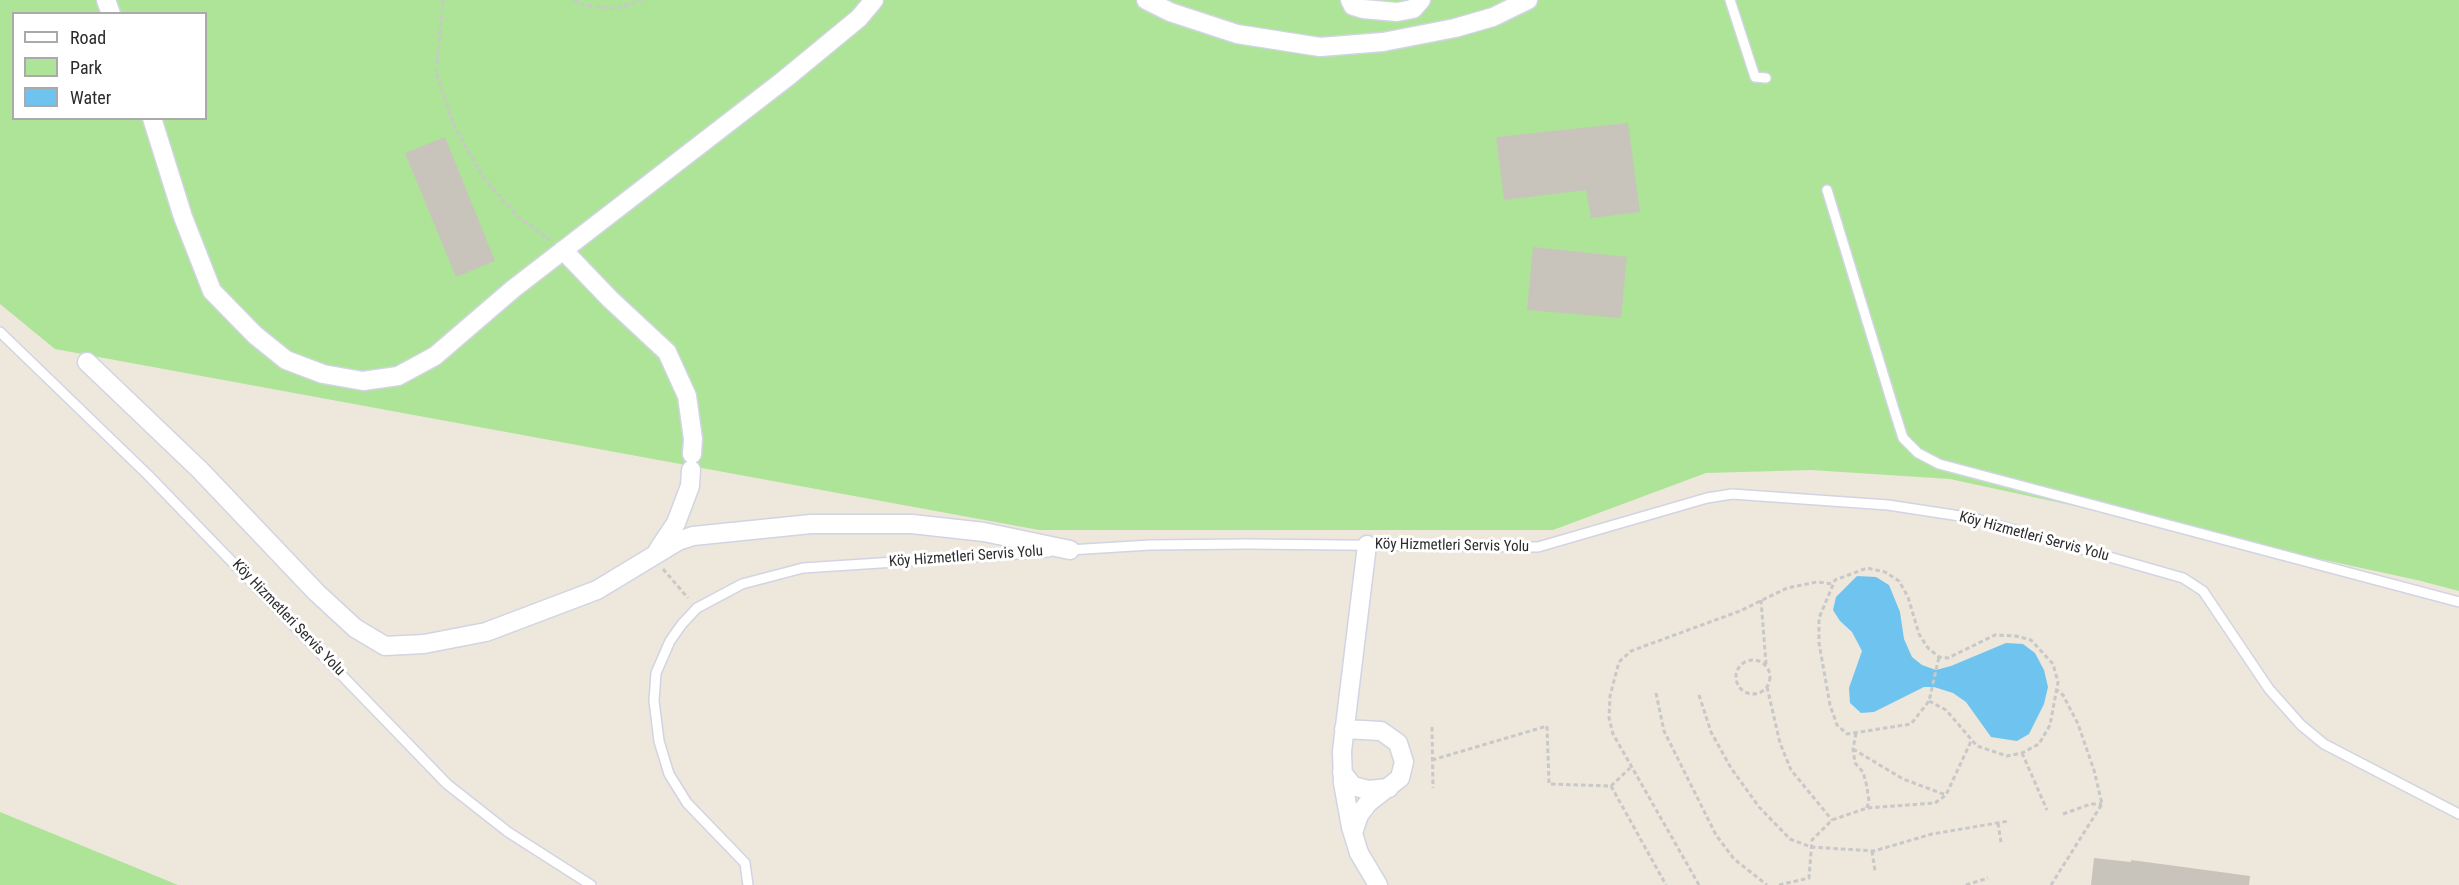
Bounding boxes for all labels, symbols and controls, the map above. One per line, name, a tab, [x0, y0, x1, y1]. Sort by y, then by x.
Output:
legend	[12, 12, 207, 120]
text: Road	[70, 27, 106, 48]
text: Park	[70, 57, 102, 78]
text: Water	[70, 87, 111, 108]
street label: Köy Hizmetleri Servis Yolu	[1957, 508, 2111, 566]
street label: Köy Hizmetleri Servis Yolu	[1375, 536, 1529, 556]
street label: Köy Hizmetleri Servis Yolu	[888, 543, 1044, 571]
street label: Köy Hizmetleri Servis Yolu	[228, 556, 348, 680]

